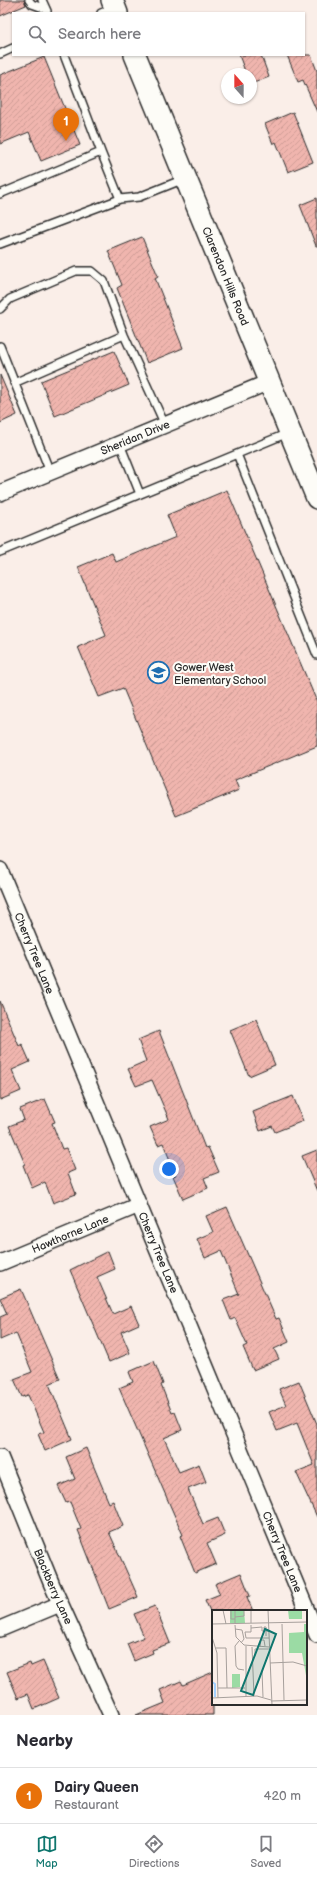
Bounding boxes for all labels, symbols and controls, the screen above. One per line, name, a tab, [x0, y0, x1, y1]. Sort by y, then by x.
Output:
search box	[12, 12, 305, 56]
icon: search	[26, 23, 48, 45]
text: Search here	[58, 25, 141, 44]
north arrow	[221, 68, 257, 104]
pin: 1	[53, 108, 79, 141]
street label: Clarendon Hills Road	[199, 225, 251, 327]
street label: Sheridan Drive	[99, 418, 172, 458]
school or university icon: Gower West Elementary School	[145, 660, 171, 686]
place label: Gower West Elementary School	[174, 661, 266, 687]
street label: Cherry Tree Lane	[11, 911, 57, 996]
your location	[159, 1159, 179, 1179]
street label: Cherry Tree Lane	[135, 1210, 181, 1296]
street label: Hawthorne Lane	[30, 1212, 111, 1256]
street label: Cherry Tree Lane	[259, 1509, 305, 1595]
street label: Blackberry Lane	[31, 1547, 75, 1627]
inset map	[212, 1610, 307, 1705]
text: Nearby	[16, 1731, 73, 1751]
text: Dairy Queen	[54, 1778, 139, 1797]
text: 1	[26, 1788, 32, 1804]
text: 420 m	[263, 1788, 301, 1804]
text: Restaurant	[54, 1797, 119, 1813]
tab: Map	[36, 1833, 58, 1870]
tab: Directions	[129, 1833, 179, 1870]
tab: Saved	[251, 1833, 281, 1870]

